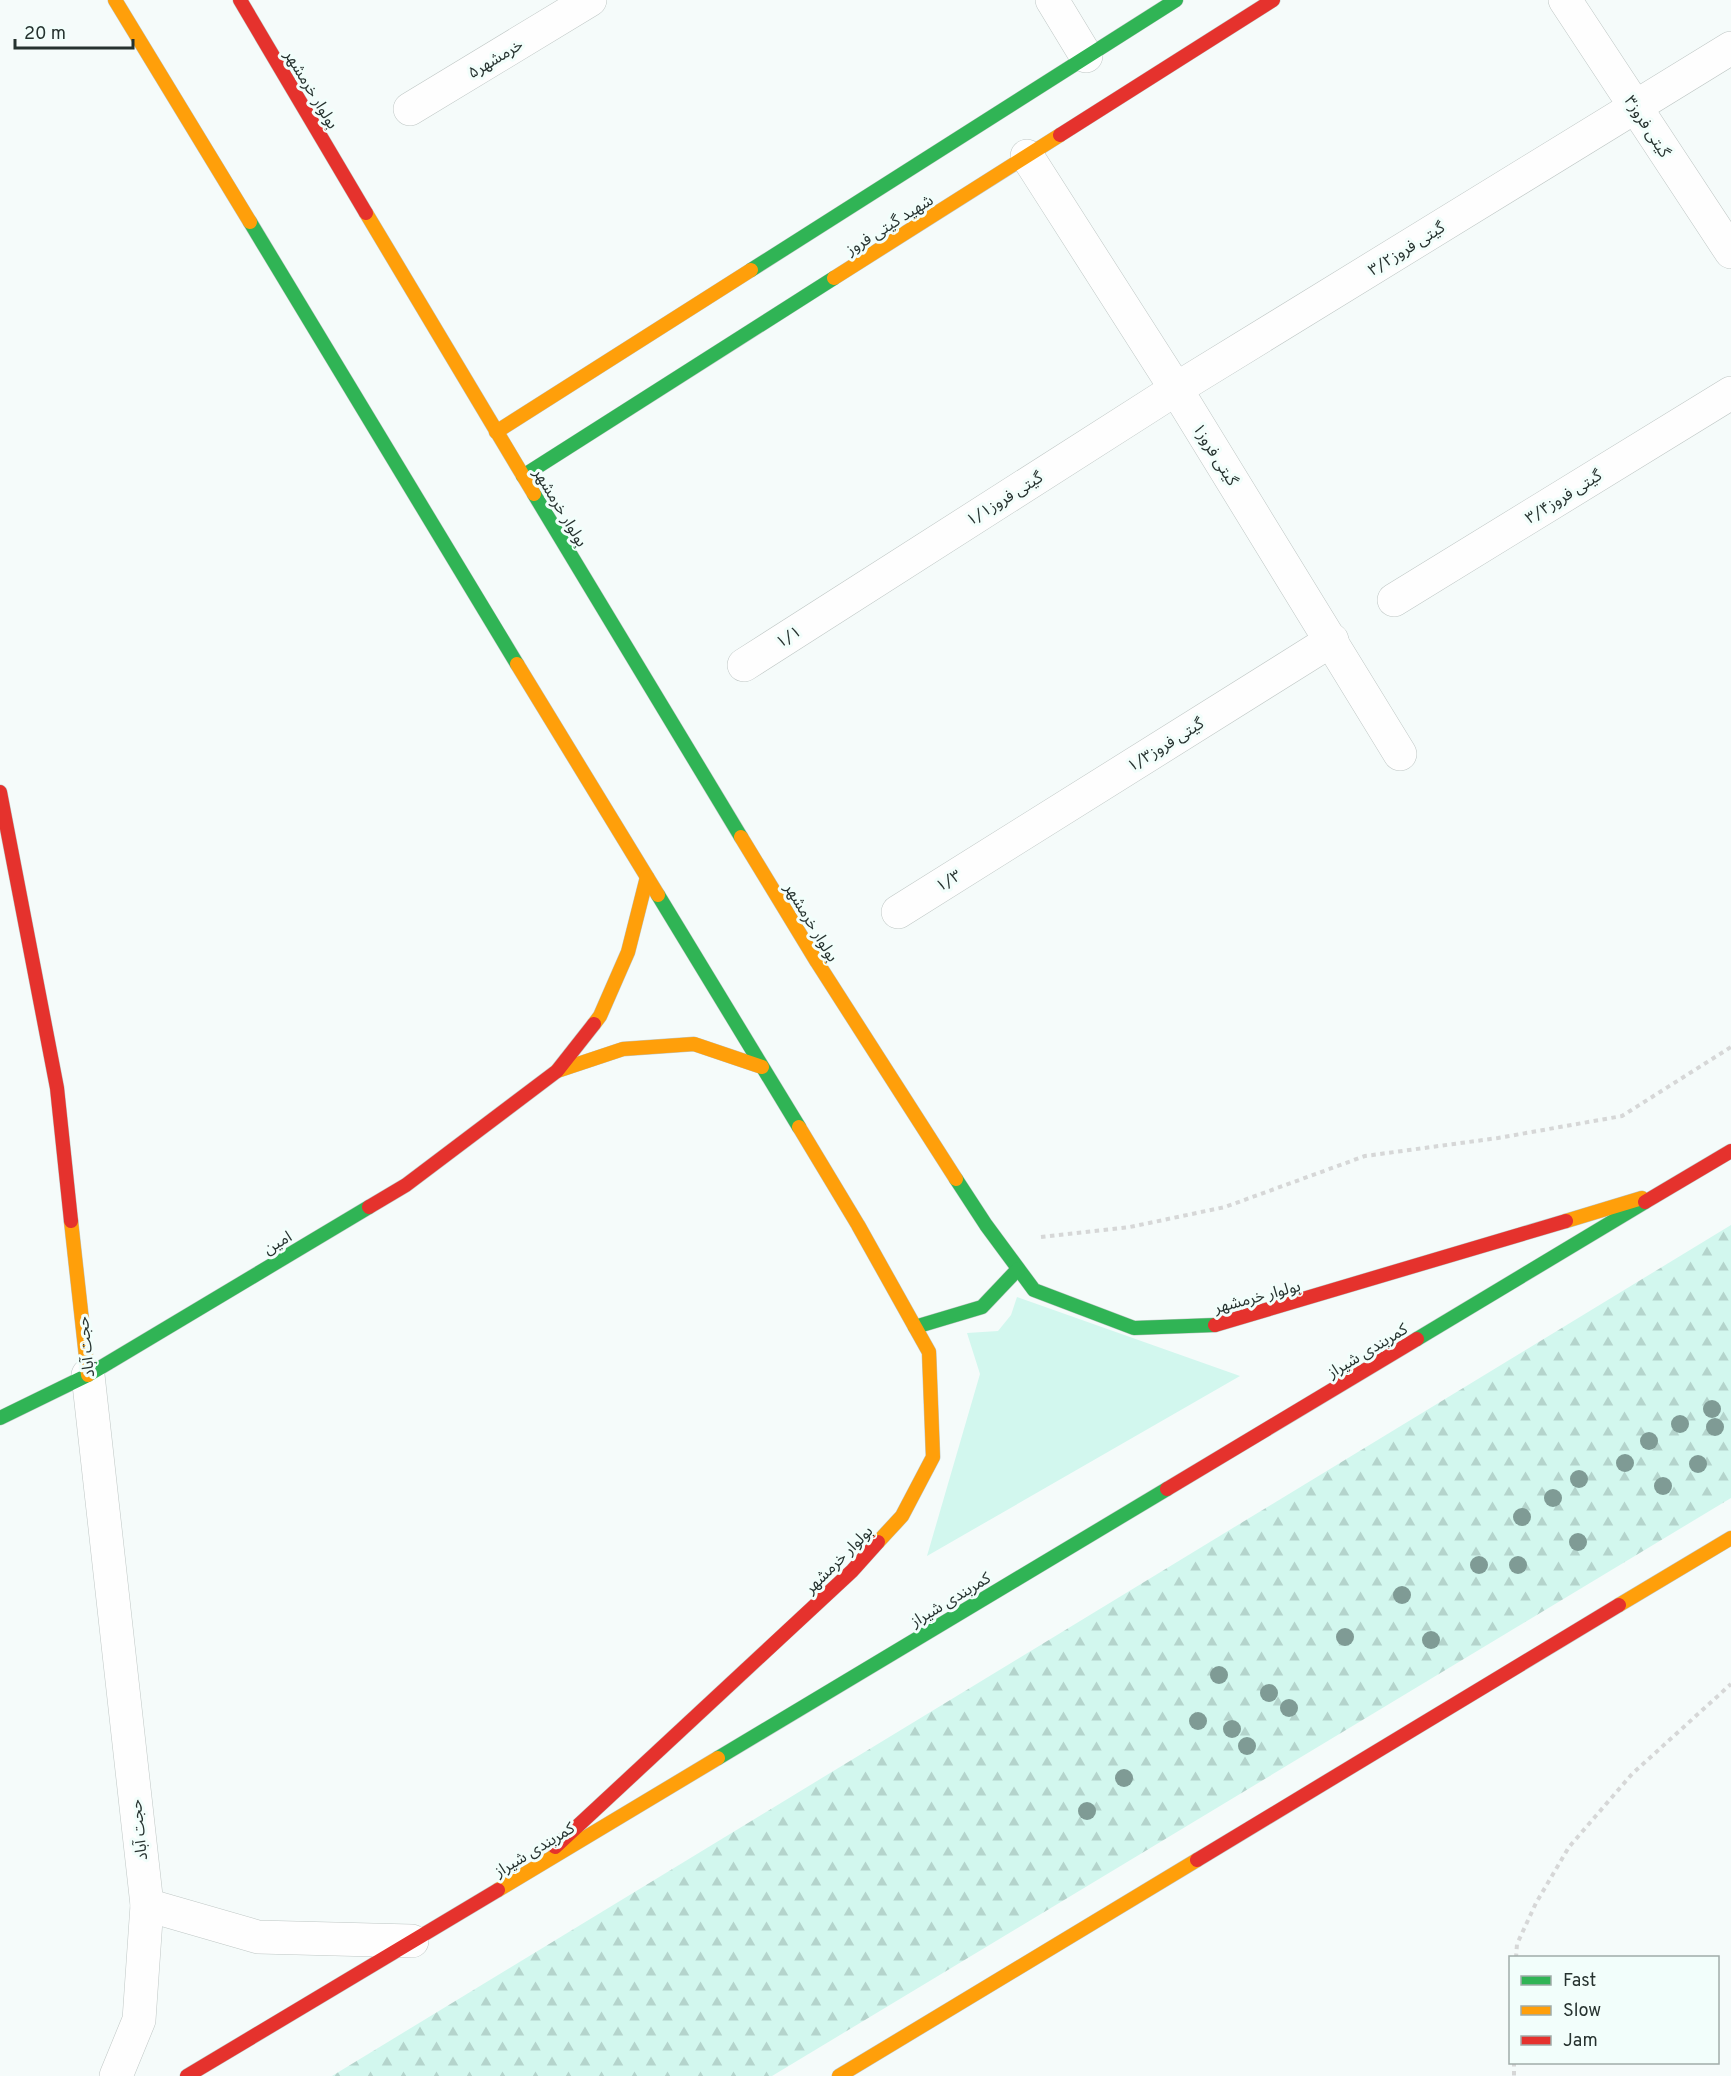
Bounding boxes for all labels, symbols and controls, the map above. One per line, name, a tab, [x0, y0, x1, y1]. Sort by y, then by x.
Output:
scale bar	[15, 12, 134, 50]
text: 20 m	[24, 23, 66, 46]
street label: خرمشهر۵	[465, 36, 527, 84]
street label: بولوار خرمشهر	[278, 46, 342, 133]
street label: ۳گیتی فروز	[1619, 92, 1674, 162]
street label: شهید گیتی فروز	[842, 191, 938, 261]
street label: ۳/۲گیتی فروز	[1365, 218, 1449, 281]
street label: ۱گیتی فروز	[1187, 420, 1241, 490]
street label: بولوار خرمشهر	[527, 464, 591, 551]
street label: ۳/۴گیتی فروز	[1522, 466, 1606, 529]
street label: ۱/۱گیتی فروز	[963, 468, 1047, 531]
street label: ۱/۱	[773, 622, 806, 653]
street label: ۱/۳گیتی فروز	[1124, 714, 1208, 777]
street label: ۱/۳	[933, 866, 965, 897]
street label: بولوار خرمشهر	[778, 879, 842, 966]
street label: امین	[260, 1227, 296, 1260]
street label: بولوار خرمشهر	[1211, 1277, 1303, 1319]
street label: حجت آباد	[74, 1315, 100, 1378]
street label: کمربندی شیراز	[1323, 1320, 1412, 1384]
street label: بولوار خرمشهر	[800, 1522, 878, 1600]
street label: کمربندی شیراز	[906, 1569, 995, 1633]
street label: حجت آباد	[127, 1798, 153, 1861]
street label: کمربندی شیراز	[490, 1819, 579, 1883]
legend	[1509, 1956, 1719, 2064]
text: Fast	[1563, 1970, 1596, 1993]
text: Slow	[1563, 2000, 1601, 2023]
text: Jam	[1563, 2030, 1598, 2053]

